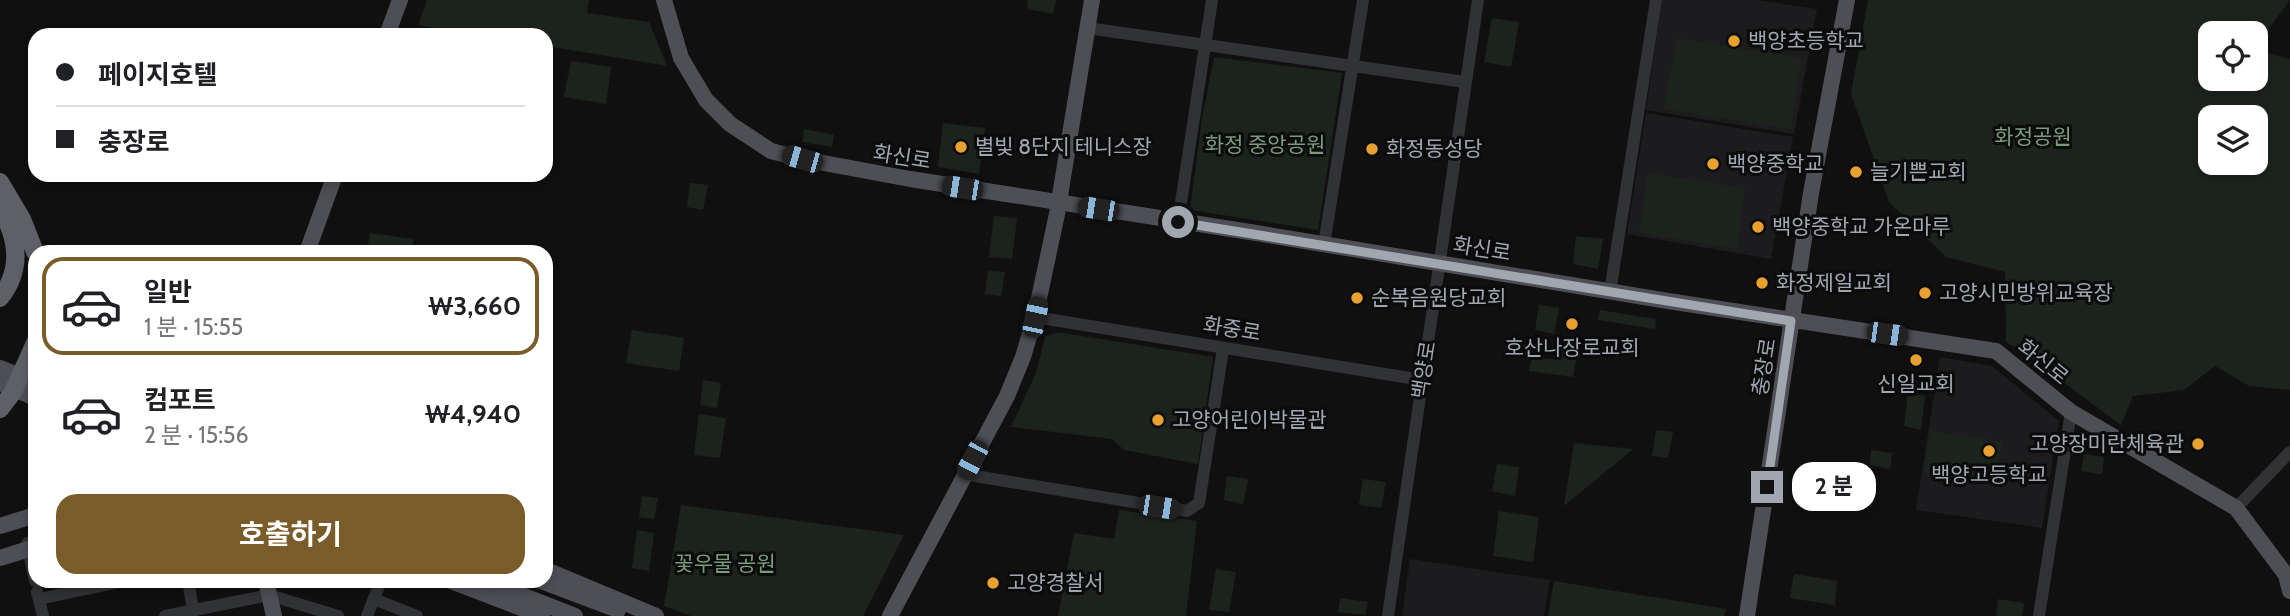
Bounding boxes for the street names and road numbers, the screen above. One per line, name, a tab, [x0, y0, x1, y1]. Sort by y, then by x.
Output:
street label: 화신로	[871, 140, 933, 173]
street label: 화신로	[1451, 232, 1513, 265]
street label: 화중로	[1201, 312, 1263, 345]
street label: 화신로	[2013, 334, 2074, 390]
street label: 충장로	[1747, 336, 1780, 398]
street label: 백양로	[1407, 339, 1440, 401]

